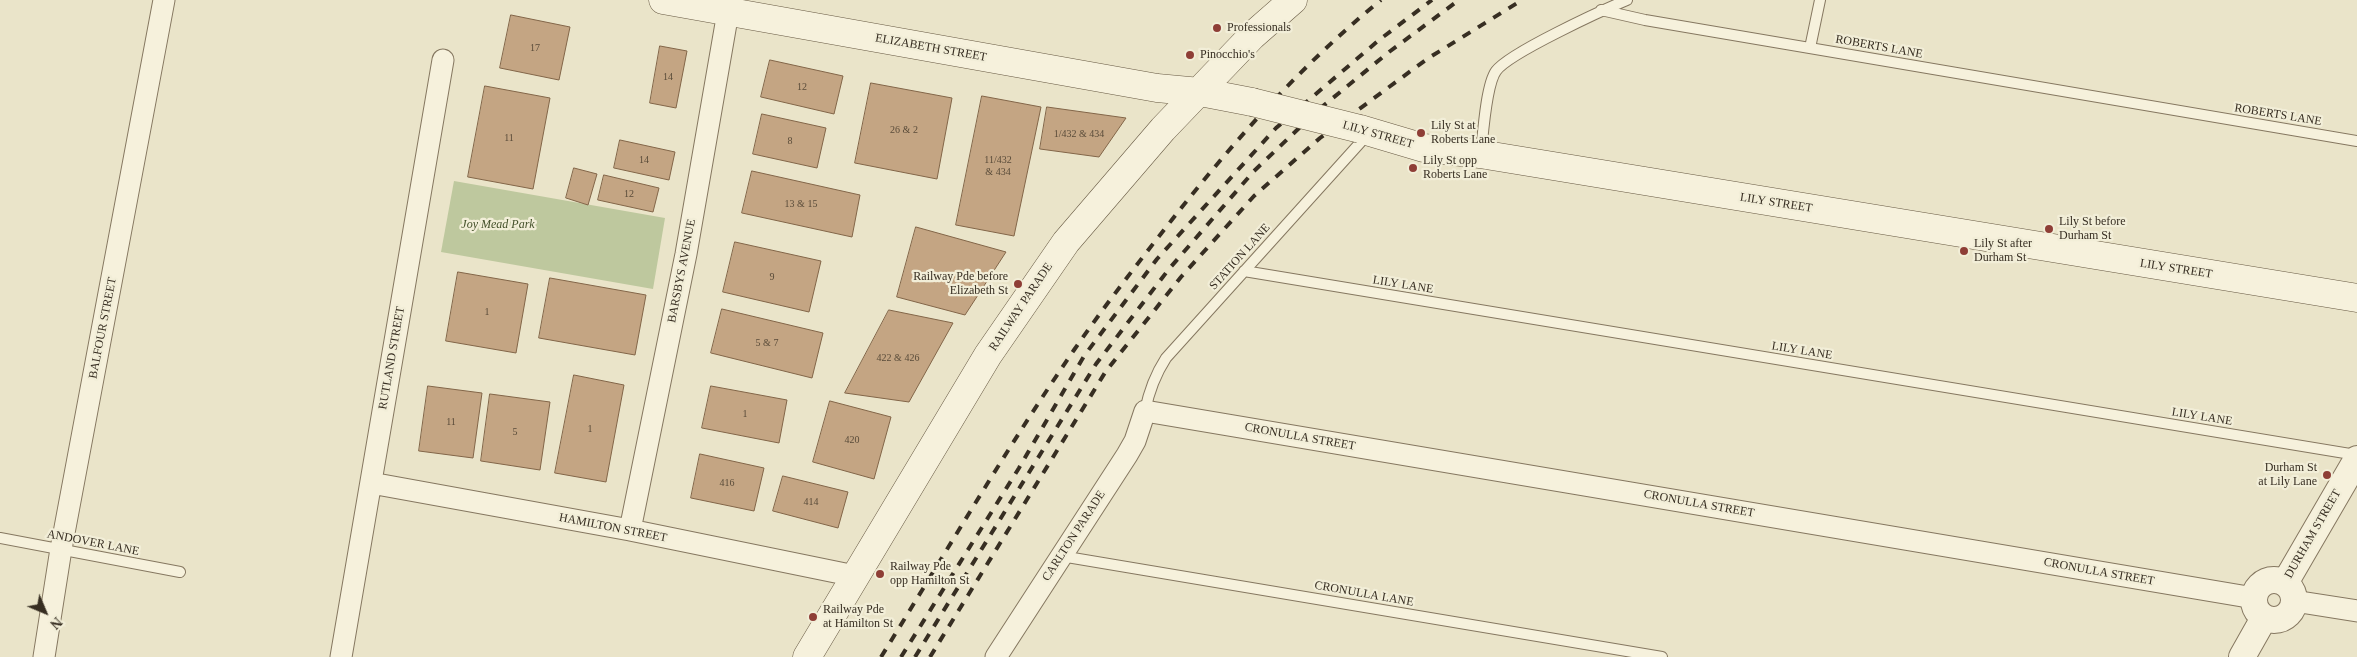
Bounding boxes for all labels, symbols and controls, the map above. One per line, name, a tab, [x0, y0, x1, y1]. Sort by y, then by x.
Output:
place label: Professionals	[1227, 21, 1291, 35]
marker: Professionals	[1211, 22, 1223, 34]
street label: ELIZABETH STREET	[874, 31, 988, 65]
street label: ROBERTS LANE	[1834, 32, 1924, 62]
house number: 17	[530, 42, 540, 54]
place label: Pinocchio's	[1200, 48, 1255, 62]
marker: Pinocchio's	[1184, 49, 1196, 61]
house number: 14	[663, 71, 673, 83]
house number: 12	[797, 81, 807, 93]
street label: ROBERTS LANE	[2233, 101, 2323, 129]
street label: LILY STREET	[1341, 118, 1415, 152]
place label: Lily St at Roberts Lane	[1431, 119, 1495, 147]
house number: 26 & 2	[890, 124, 918, 136]
marker: Lily St at Roberts Lane	[1415, 127, 1427, 139]
house number: 1/432 & 434	[1054, 128, 1104, 140]
house number: 11	[504, 132, 514, 144]
house number: 8	[788, 135, 792, 147]
house number: 14	[639, 154, 649, 166]
house number: 11/432 & 434	[984, 154, 1012, 178]
place label: Lily St opp Roberts Lane	[1423, 154, 1487, 182]
marker: Lily St opp Roberts Lane	[1407, 162, 1419, 174]
house number: 12	[624, 188, 634, 200]
street label: LILY STREET	[1739, 190, 1813, 216]
house number: 13 & 15	[785, 198, 817, 210]
place label: Lily St before Durham St	[2059, 215, 2126, 243]
park label: Joy Mead Park	[461, 218, 535, 232]
street label: BARSBYS AVENUE	[665, 218, 699, 324]
street label: STATION LANE	[1207, 221, 1273, 293]
marker: Lily St before Durham St	[2043, 223, 2055, 235]
place label: Lily St after Durham St	[1974, 237, 2032, 265]
marker: Lily St after Durham St	[1958, 245, 1970, 257]
street label: LILY STREET	[2139, 256, 2213, 282]
street label: RAILWAY PARADE	[986, 260, 1056, 354]
place label: Railway Pde before Elizabeth St	[913, 270, 1008, 298]
house number: 9	[770, 271, 774, 283]
street label: LILY LANE	[1372, 273, 1434, 297]
street label: BALFOUR STREET	[86, 276, 120, 380]
marker: Railway Pde before Elizabeth St	[1012, 278, 1024, 290]
street label: RUTLAND STREET	[376, 305, 408, 411]
house number: 1	[484, 306, 490, 318]
house number: 5 & 7	[756, 337, 778, 349]
street label: LILY LANE	[1771, 339, 1833, 363]
house number: 422 & 426	[877, 352, 919, 364]
street label: LILY LANE	[2171, 405, 2233, 429]
house number: 1	[742, 408, 748, 420]
house number: 11	[446, 416, 456, 428]
street label: CRONULLA STREET	[1243, 420, 1357, 454]
house number: 1	[588, 423, 592, 435]
house number: 5	[512, 426, 518, 438]
house number: 420	[844, 434, 860, 446]
place label: Durham St at Lily Lane	[2258, 461, 2317, 489]
marker: Durham St at Lily Lane	[2321, 469, 2333, 481]
house number: 416	[720, 477, 734, 489]
street label: CRONULLA STREET	[1642, 487, 1756, 521]
street label: DURHAM STREET	[2282, 487, 2344, 581]
street label: CARLTON PARADE	[1039, 488, 1109, 584]
house number: 414	[804, 496, 818, 508]
street label: HAMILTON STREET	[558, 510, 668, 546]
street label: ANDOVER LANE	[46, 527, 140, 559]
street label: CRONULLA STREET	[2042, 555, 2156, 589]
place label: Railway Pde opp Hamilton St	[890, 560, 969, 588]
marker: Railway Pde opp Hamilton St	[874, 568, 886, 580]
street label: CRONULLA LANE	[1313, 578, 1415, 610]
north arrow	[20, 587, 70, 637]
place label: Railway Pde at Hamilton St	[823, 603, 893, 631]
marker: Railway Pde at Hamilton St	[807, 611, 819, 623]
text: N	[47, 614, 65, 632]

